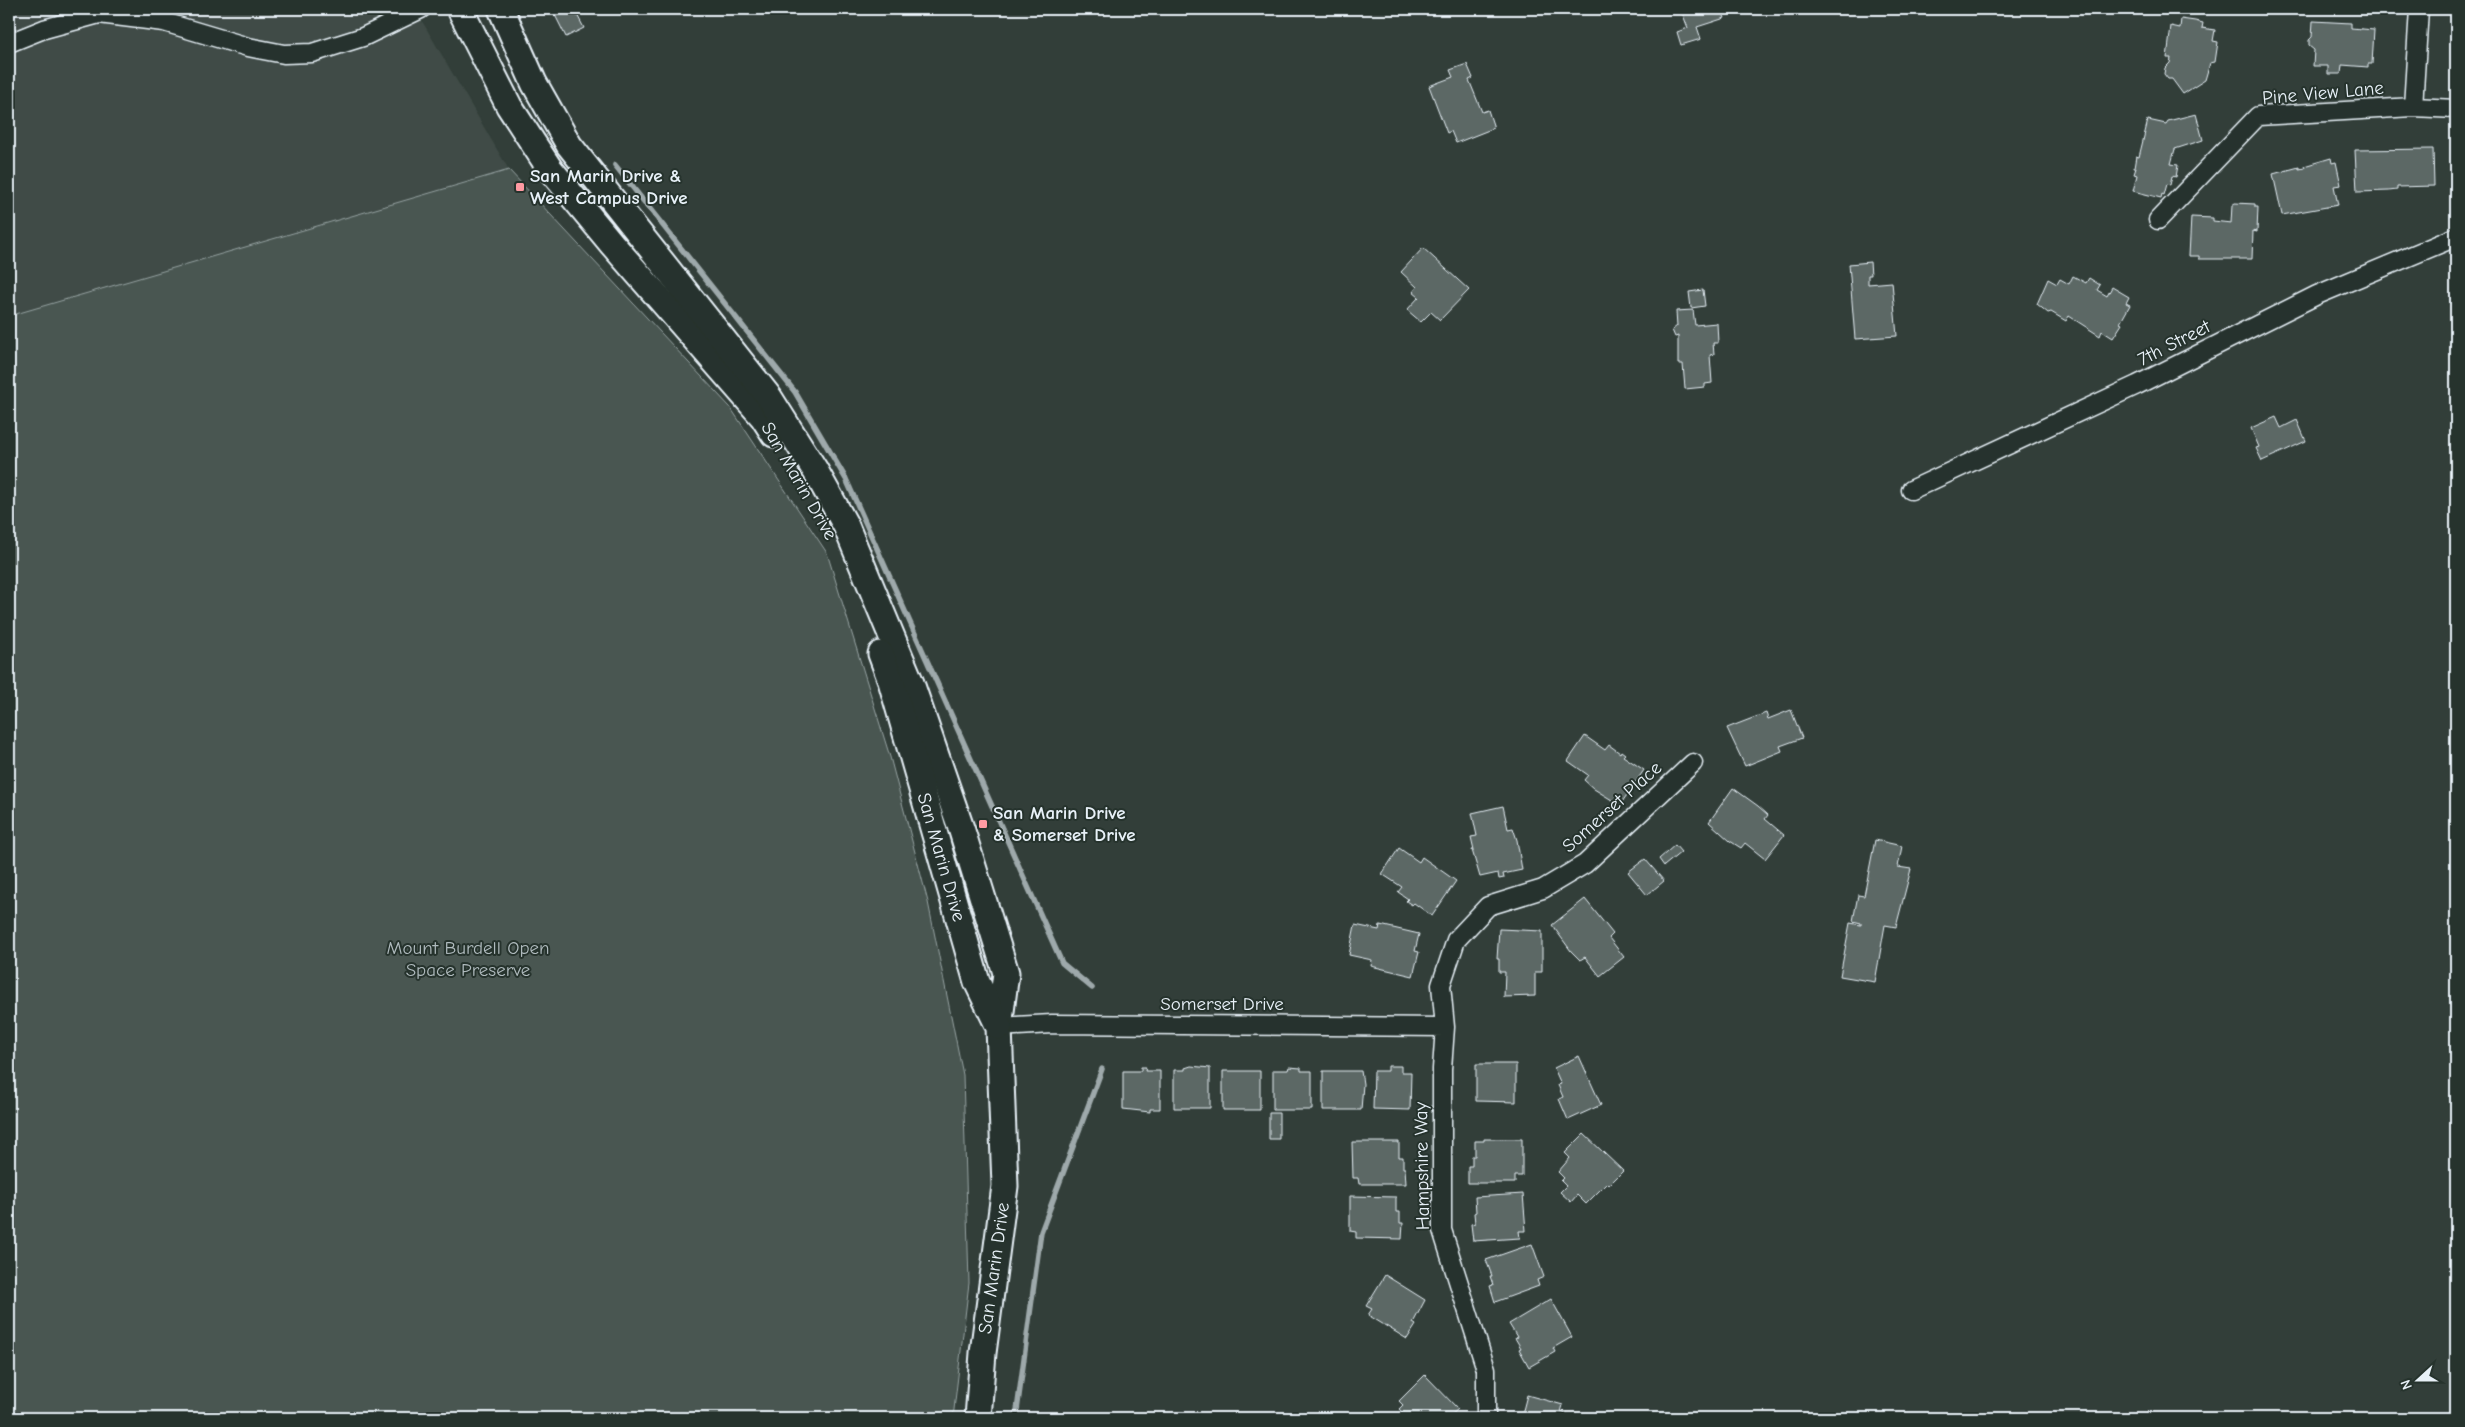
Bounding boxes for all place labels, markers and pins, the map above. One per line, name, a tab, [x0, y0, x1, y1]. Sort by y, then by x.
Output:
place label: San Marin Drive & West Campus Drive	[530, 165, 688, 209]
marker: San Marin Drive & West Campus Drive	[514, 181, 526, 193]
place label: San Marin Drive & Somerset Drive	[993, 802, 1136, 846]
marker: San Marin Drive & Somerset Drive	[977, 818, 989, 830]

